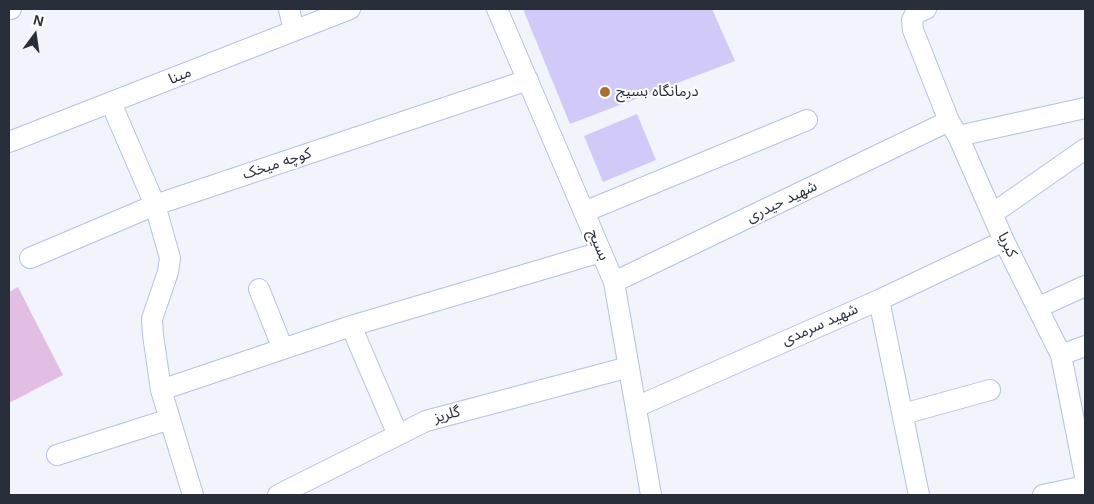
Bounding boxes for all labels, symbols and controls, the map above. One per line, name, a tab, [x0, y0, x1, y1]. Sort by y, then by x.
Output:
north arrow	[10, 10, 60, 60]
text: N	[32, 11, 45, 29]
street label: مینا	[166, 63, 194, 89]
place label: درمانگاه بسیج	[616, 83, 699, 101]
marker: درمانگاه بسیج	[598, 85, 612, 99]
street label: کوچه میخک	[240, 144, 314, 184]
street label: شهید حیدری	[744, 177, 820, 227]
street label: بسیج	[583, 227, 613, 263]
street label: کبریا	[993, 230, 1021, 260]
street label: شهید سرمدی	[779, 300, 861, 350]
street label: گلریز	[432, 403, 462, 427]

